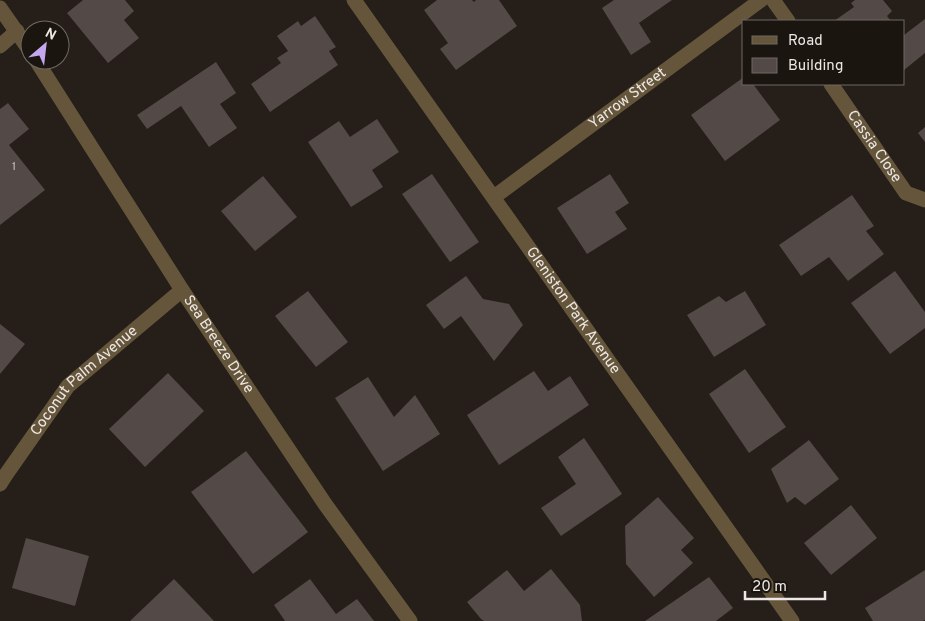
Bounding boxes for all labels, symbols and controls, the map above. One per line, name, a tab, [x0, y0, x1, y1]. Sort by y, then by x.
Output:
north arrow	[20, 20, 70, 70]
legend	[742, 20, 905, 85]
text: N	[42, 25, 59, 45]
text: Road	[788, 32, 823, 51]
text: Building	[788, 57, 843, 76]
street label: Yarrow Street	[585, 64, 670, 133]
street label: Cassia Close	[843, 107, 906, 187]
house number: 1	[12, 159, 16, 175]
street label: Gleniston Park Avenue	[522, 243, 624, 378]
street label: Sea Breeze Drive	[179, 292, 258, 397]
street label: Coconut Palm Avenue	[26, 322, 142, 440]
scale bar	[745, 568, 825, 600]
text: 20 m	[752, 578, 787, 597]

